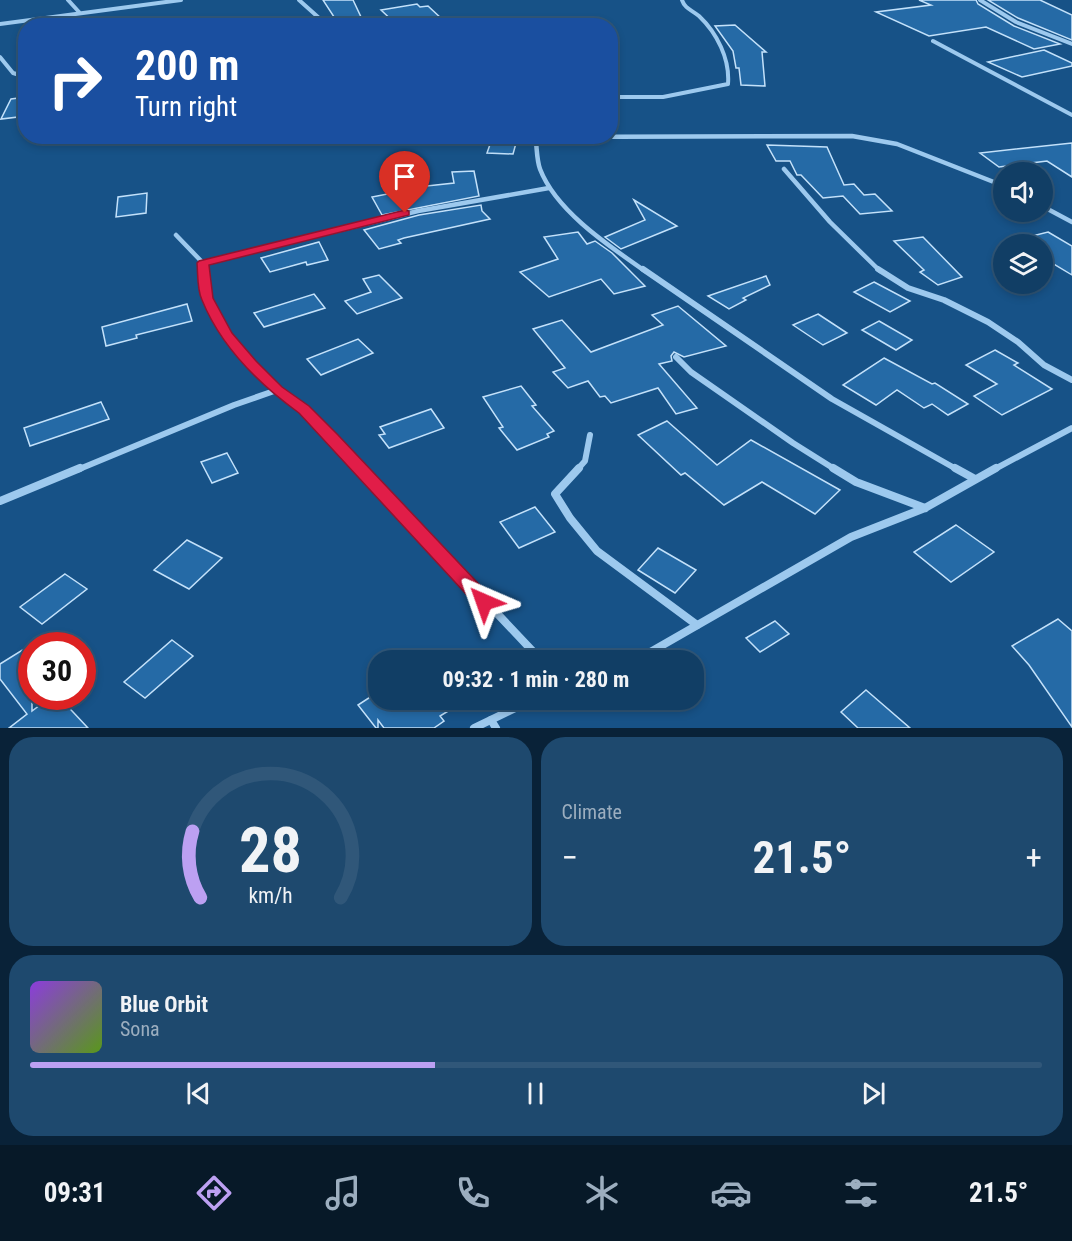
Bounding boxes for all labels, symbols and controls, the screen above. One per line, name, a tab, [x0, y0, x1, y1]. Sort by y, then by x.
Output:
text: 200 m	[135, 41, 240, 90]
icon: right	[36, 42, 114, 120]
text: Turn right	[135, 91, 237, 123]
pin	[379, 151, 430, 213]
icon: arrive	[388, 160, 421, 193]
map controls	[993, 162, 1053, 294]
button: sound	[993, 162, 1053, 222]
button: layers	[993, 234, 1053, 294]
position arrow	[452, 570, 516, 634]
speed limit sign: 30	[18, 632, 96, 710]
text: 09:32 · 1 min · 280 m	[443, 667, 629, 692]
text: Climate	[562, 800, 622, 824]
text: 28	[239, 814, 302, 887]
text: 21.5°	[752, 831, 851, 884]
text: −	[562, 838, 578, 877]
text: +	[1026, 838, 1042, 877]
text: km/h	[248, 884, 292, 909]
text: Blue Orbit	[120, 992, 208, 1017]
text: Sona	[120, 1017, 160, 1041]
icon: previous	[182, 1077, 215, 1110]
icon: pause	[519, 1077, 552, 1110]
icon: next	[857, 1077, 890, 1110]
icon: directions	[193, 1172, 235, 1214]
icon: music	[322, 1172, 364, 1214]
icon: phone	[452, 1172, 494, 1214]
icon: climate	[581, 1172, 623, 1214]
icon: car	[710, 1172, 752, 1214]
icon: filters	[840, 1172, 882, 1214]
text: 09:31	[44, 1177, 106, 1209]
text: 21.5°	[969, 1177, 1028, 1209]

